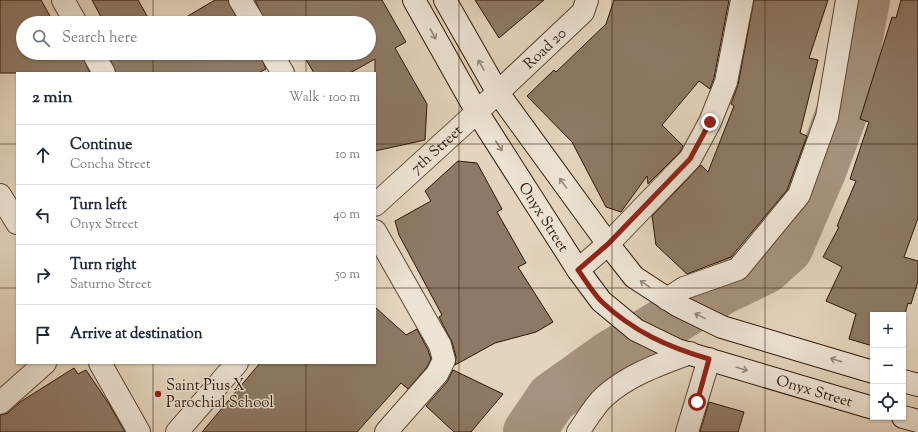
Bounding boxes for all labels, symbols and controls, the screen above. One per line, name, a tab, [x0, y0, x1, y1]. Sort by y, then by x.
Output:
search box	[16, 16, 376, 60]
street label: Road 20	[520, 24, 572, 75]
icon: search	[30, 27, 52, 49]
text: Search here	[62, 28, 137, 49]
one-way arrow	[430, 28, 437, 40]
one-way arrow	[477, 59, 485, 71]
text: 2 min	[32, 86, 73, 110]
text: Walk · 100 m	[289, 89, 360, 107]
route end	[701, 113, 719, 131]
street label: 7th Street	[407, 121, 468, 179]
text: Continue	[70, 135, 132, 156]
one-way arrow	[495, 140, 503, 151]
icon: ahead	[32, 144, 54, 166]
text: 10 m	[335, 146, 360, 164]
text: Concha Street	[70, 156, 151, 174]
one-way arrow	[559, 178, 567, 189]
street label: Onyx Street	[513, 179, 573, 257]
text: Turn left	[70, 195, 127, 216]
icon: left	[32, 204, 54, 226]
text: 40 m	[333, 206, 360, 224]
text: Onyx Street	[70, 216, 138, 234]
text: Turn right	[70, 255, 136, 276]
icon: right	[32, 264, 54, 286]
text: 50 m	[335, 266, 360, 284]
text: Saturno Street	[70, 276, 151, 294]
one-way arrow	[640, 280, 651, 288]
one-way arrow	[694, 312, 706, 319]
map controls	[870, 312, 906, 420]
button: +	[870, 312, 906, 348]
icon: arrive	[32, 324, 54, 346]
text: Arrive at destination	[70, 324, 203, 345]
button: −	[870, 348, 906, 384]
one-way arrow	[829, 356, 842, 363]
one-way arrow	[735, 366, 748, 373]
street label: Onyx Street	[773, 371, 855, 413]
place label: Saint Pius X Parochial School	[166, 376, 274, 414]
button: locate	[870, 384, 906, 420]
marker: Saint Pius X Parochial School	[153, 389, 163, 399]
route start	[688, 393, 706, 411]

